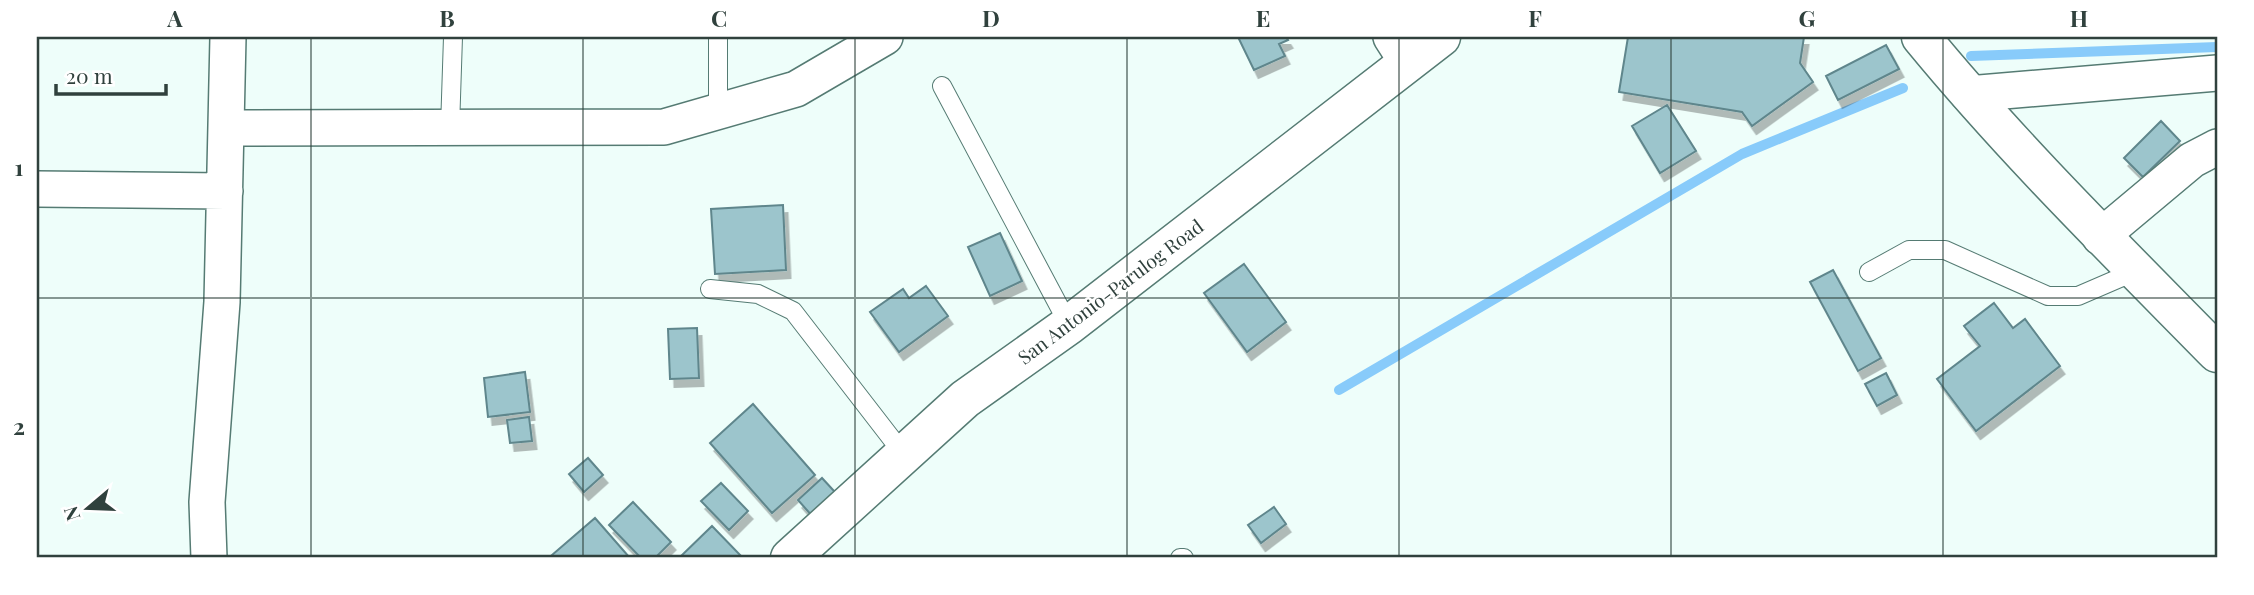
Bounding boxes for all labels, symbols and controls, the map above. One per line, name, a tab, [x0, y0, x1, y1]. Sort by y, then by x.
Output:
text: A	[166, 2, 183, 33]
text: B	[439, 2, 455, 33]
text: C	[711, 2, 727, 33]
text: D	[982, 2, 1000, 33]
text: E	[1256, 2, 1270, 33]
text: F	[1528, 2, 1542, 33]
text: G	[1799, 2, 1816, 33]
text: H	[2070, 2, 2088, 33]
scale bar	[56, 52, 166, 96]
text: 20 m	[66, 61, 113, 89]
text: 1	[15, 151, 24, 182]
street label: San Antonio-Parulog Road	[1012, 213, 1208, 369]
text: 2	[13, 410, 25, 441]
north arrow	[52, 472, 122, 542]
text: N	[56, 503, 86, 525]

